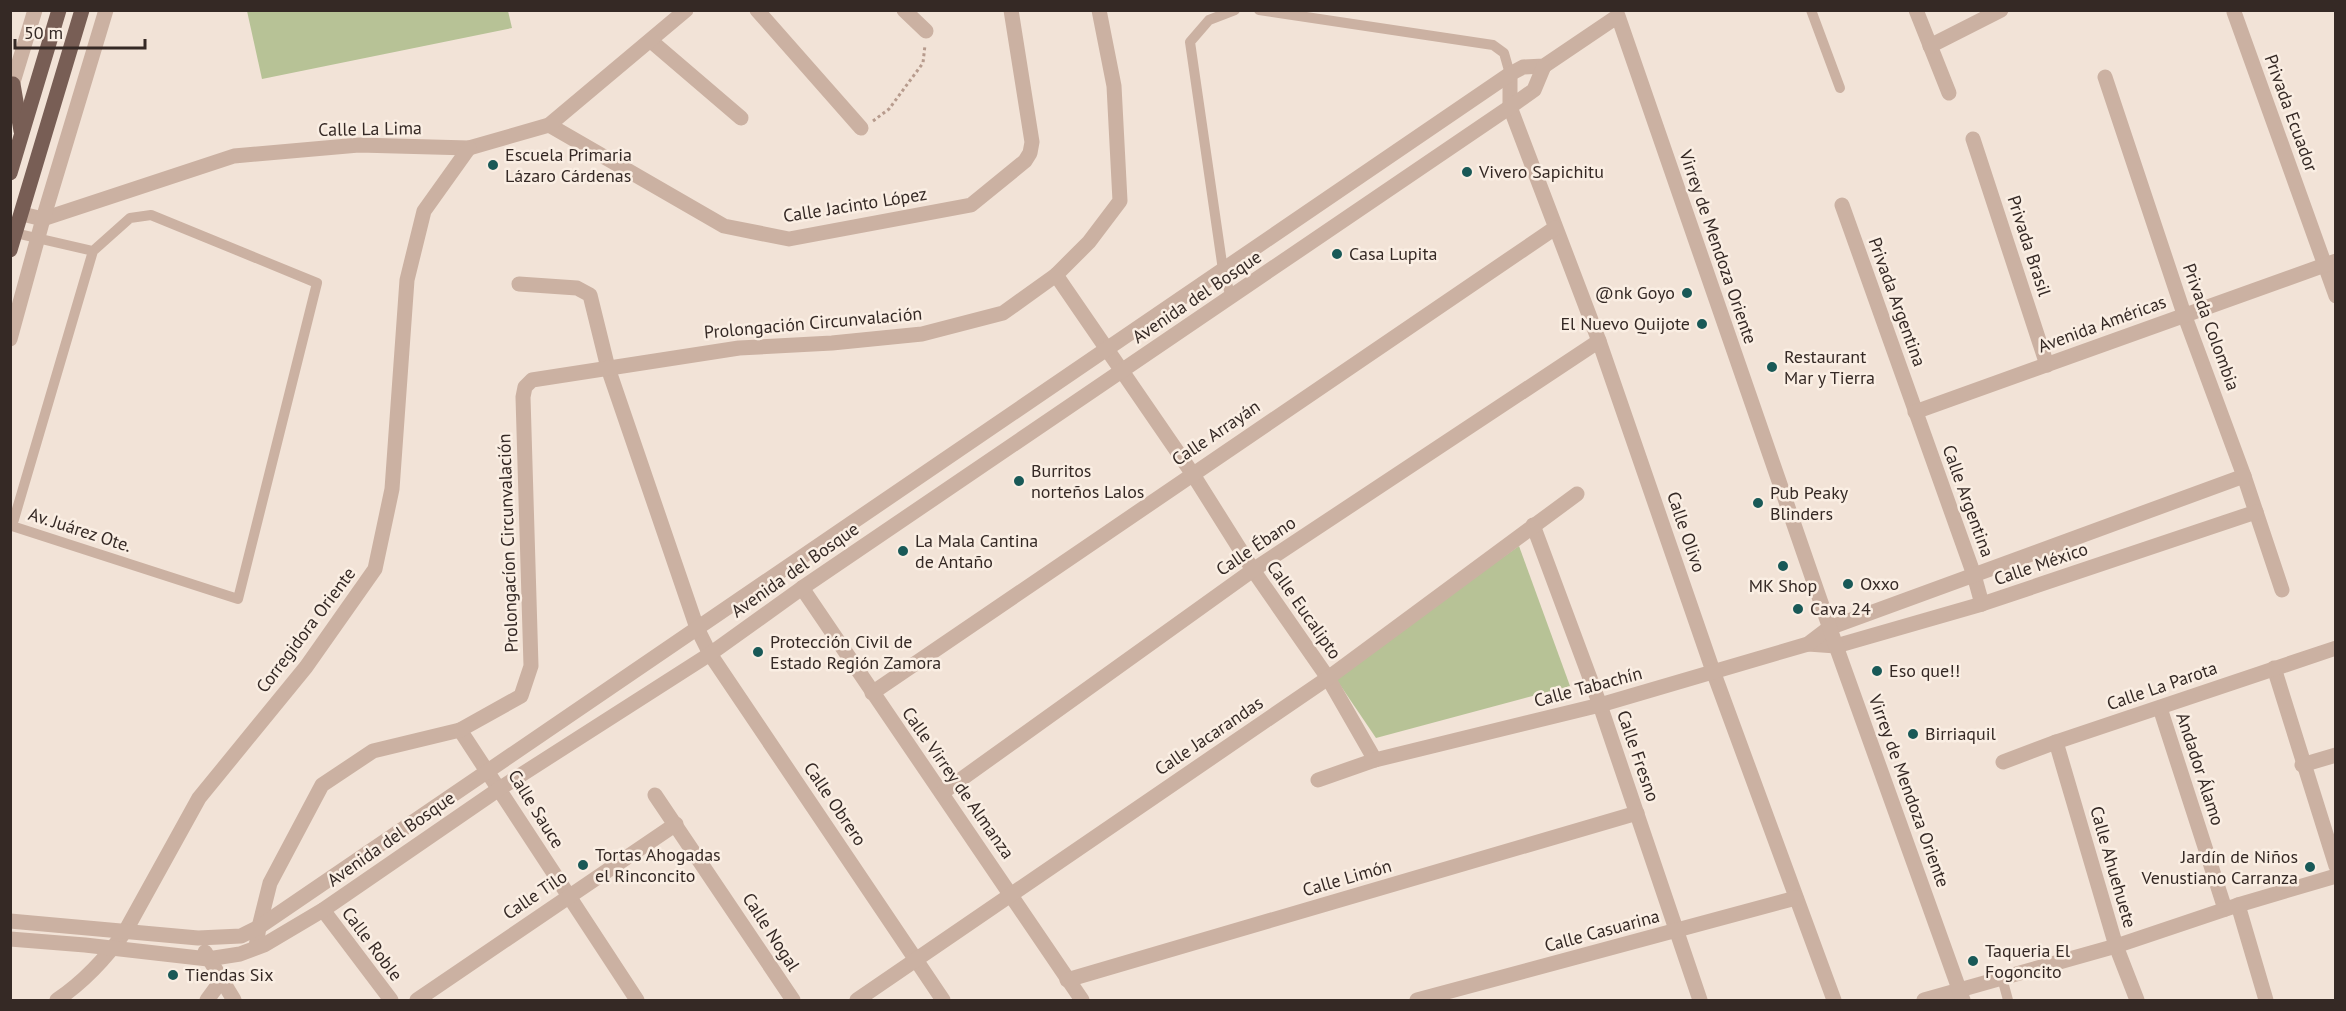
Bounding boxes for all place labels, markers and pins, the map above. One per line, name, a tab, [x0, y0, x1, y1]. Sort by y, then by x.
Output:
place label: Escuela Primaria Lázaro Cárdenas	[505, 143, 632, 187]
marker: Escuela Primaria Lázaro Cárdenas	[486, 158, 500, 172]
place label: Vivero Sapichitu	[1478, 160, 1604, 183]
marker: Vivero Sapichitu	[1460, 165, 1474, 179]
place label: Casa Lupita	[1349, 242, 1437, 265]
marker: Casa Lupita	[1330, 247, 1344, 261]
place label: @nk Goyo	[1595, 281, 1675, 304]
marker: @nk Goyo	[1680, 286, 1694, 300]
place label: El Nuevo Quijote	[1560, 312, 1690, 335]
marker: El Nuevo Quijote	[1695, 317, 1709, 331]
place label: Restaurant Mar y Tierra	[1784, 345, 1875, 389]
marker: Restaurant Mar y Tierra	[1765, 360, 1779, 374]
place label: Burritos norteños Lalos	[1031, 459, 1144, 503]
marker: Burritos norteños Lalos	[1012, 474, 1026, 488]
place label: Pub Peaky Blinders	[1770, 481, 1849, 525]
marker: Pub Peaky Blinders	[1751, 496, 1765, 510]
place label: La Mala Cantina de Antaño	[915, 529, 1038, 573]
marker: La Mala Cantina de Antaño	[896, 544, 910, 558]
marker: MK Shop	[1776, 559, 1790, 573]
place label: Oxxo	[1860, 572, 1899, 595]
place label: MK Shop	[1749, 574, 1817, 597]
marker: Oxxo	[1841, 577, 1855, 591]
place label: Cava 24	[1810, 597, 1871, 620]
marker: Cava 24	[1791, 602, 1805, 616]
place label: Protección Civil de Estado Región Zamora	[770, 630, 941, 674]
marker: Protección Civil de Estado Región Zamora	[751, 645, 765, 659]
place label: Eso que!!	[1889, 659, 1960, 682]
marker: Eso que!!	[1870, 664, 1884, 678]
place label: Birriaquil	[1925, 722, 1997, 745]
marker: Birriaquil	[1906, 727, 1920, 741]
place label: Tortas Ahogadas el Rinconcito	[595, 843, 721, 887]
place label: Jardín de Niños Venustiano Carranza	[2141, 845, 2298, 889]
marker: Tortas Ahogadas el Rinconcito	[576, 858, 590, 872]
marker: Jardín de Niños Venustiano Carranza	[2303, 860, 2317, 874]
place label: Taqueria El Fogoncito	[1985, 939, 2071, 983]
marker: Taqueria El Fogoncito	[1966, 954, 1980, 968]
place label: Tiendas Six	[185, 963, 273, 986]
marker: Tiendas Six	[166, 968, 180, 982]

